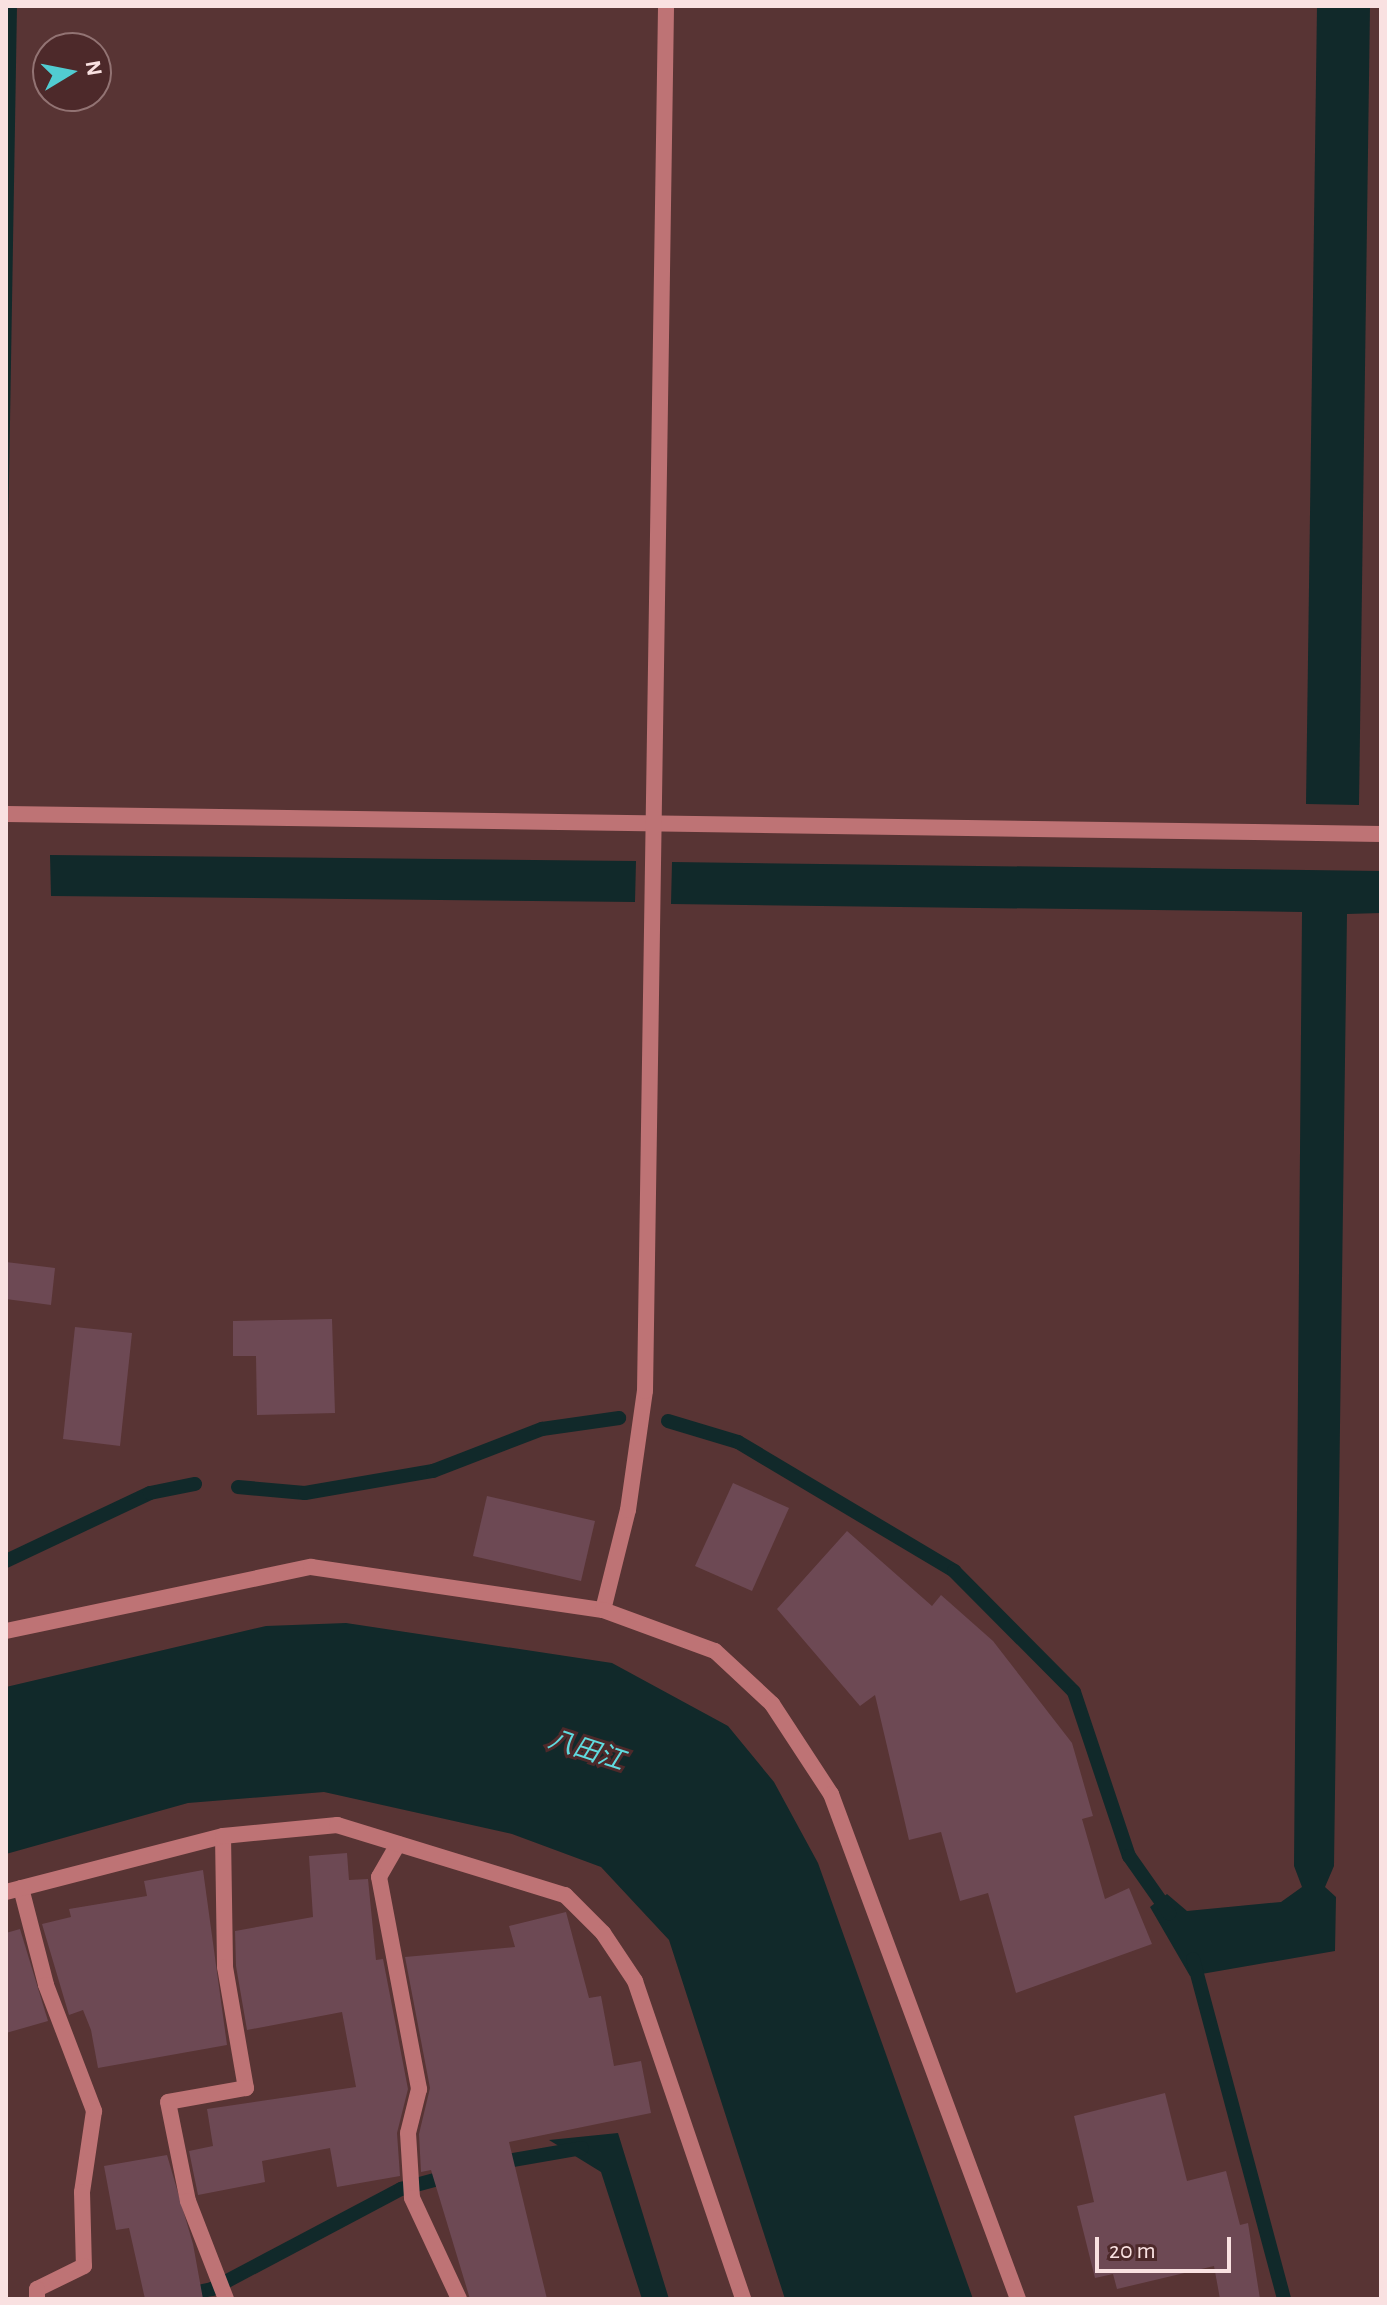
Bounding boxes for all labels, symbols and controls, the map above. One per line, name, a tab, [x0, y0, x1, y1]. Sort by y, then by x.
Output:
north arrow	[32, 32, 112, 112]
text: N	[82, 59, 106, 78]
water label: 八田江	[544, 1724, 628, 1778]
scale bar	[1099, 2221, 1235, 2271]
text: 20 m	[1109, 2239, 1156, 2263]

